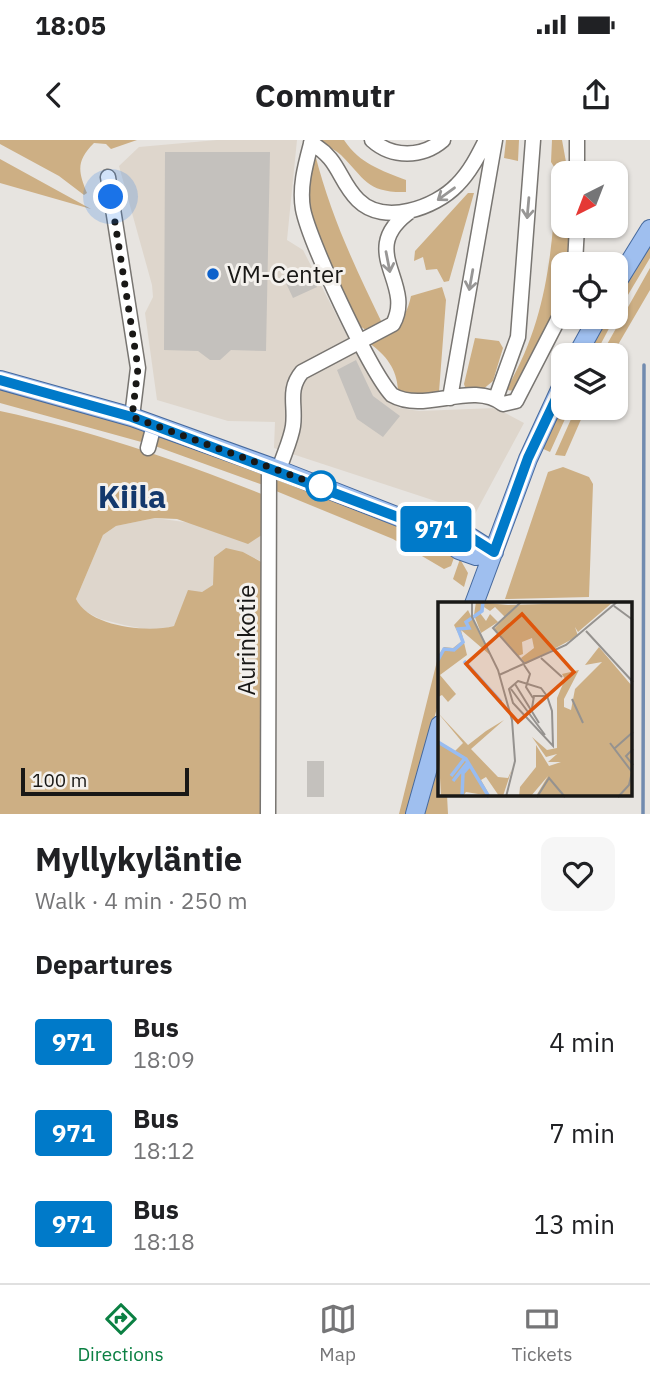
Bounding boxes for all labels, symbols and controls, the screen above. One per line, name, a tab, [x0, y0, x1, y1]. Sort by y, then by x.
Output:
text: 18:05	[35, 8, 106, 42]
text: Commutr	[255, 74, 395, 116]
icon: back	[35, 76, 73, 114]
icon: share	[577, 76, 615, 114]
north arrow	[551, 161, 628, 238]
map controls	[551, 161, 628, 420]
your location	[93, 179, 128, 214]
one-way arrow	[437, 186, 456, 201]
one-way arrow	[521, 196, 534, 219]
one-way arrow	[382, 251, 395, 273]
button: locate	[551, 252, 628, 329]
place label: VM-Center	[227, 258, 343, 290]
marker: VM-Center	[205, 266, 221, 282]
one-way arrow	[464, 268, 477, 291]
button: layers	[551, 343, 628, 420]
unlabelled marker	[306, 471, 336, 501]
district label: Kiila	[98, 475, 166, 517]
line badge: 971	[396, 506, 476, 552]
text: 971	[414, 513, 458, 545]
street label: Aurinkotie	[230, 585, 262, 695]
inset map	[438, 602, 632, 796]
scale bar	[21, 765, 189, 797]
text: 100 m	[32, 768, 87, 792]
text: Myllykyläntie	[35, 837, 242, 880]
button: heart	[541, 837, 615, 911]
text: Walk · 4 min · 250 m	[35, 885, 248, 915]
text: Departures	[35, 947, 173, 981]
text: Bus	[133, 1010, 179, 1044]
text: 4 min	[549, 1025, 615, 1059]
text: 971	[52, 1026, 95, 1058]
text: 18:09	[133, 1044, 195, 1074]
text: Bus	[133, 1101, 179, 1135]
text: 7 min	[549, 1116, 615, 1150]
text: 971	[52, 1117, 95, 1149]
text: 18:12	[133, 1135, 195, 1165]
text: Bus	[133, 1192, 179, 1226]
text: 13 min	[534, 1207, 615, 1241]
text: 971	[52, 1208, 95, 1240]
text: 18:18	[133, 1226, 195, 1256]
tab: Directions	[77, 1300, 164, 1366]
tab: Map	[319, 1300, 357, 1366]
tab: Tickets	[511, 1300, 573, 1366]

